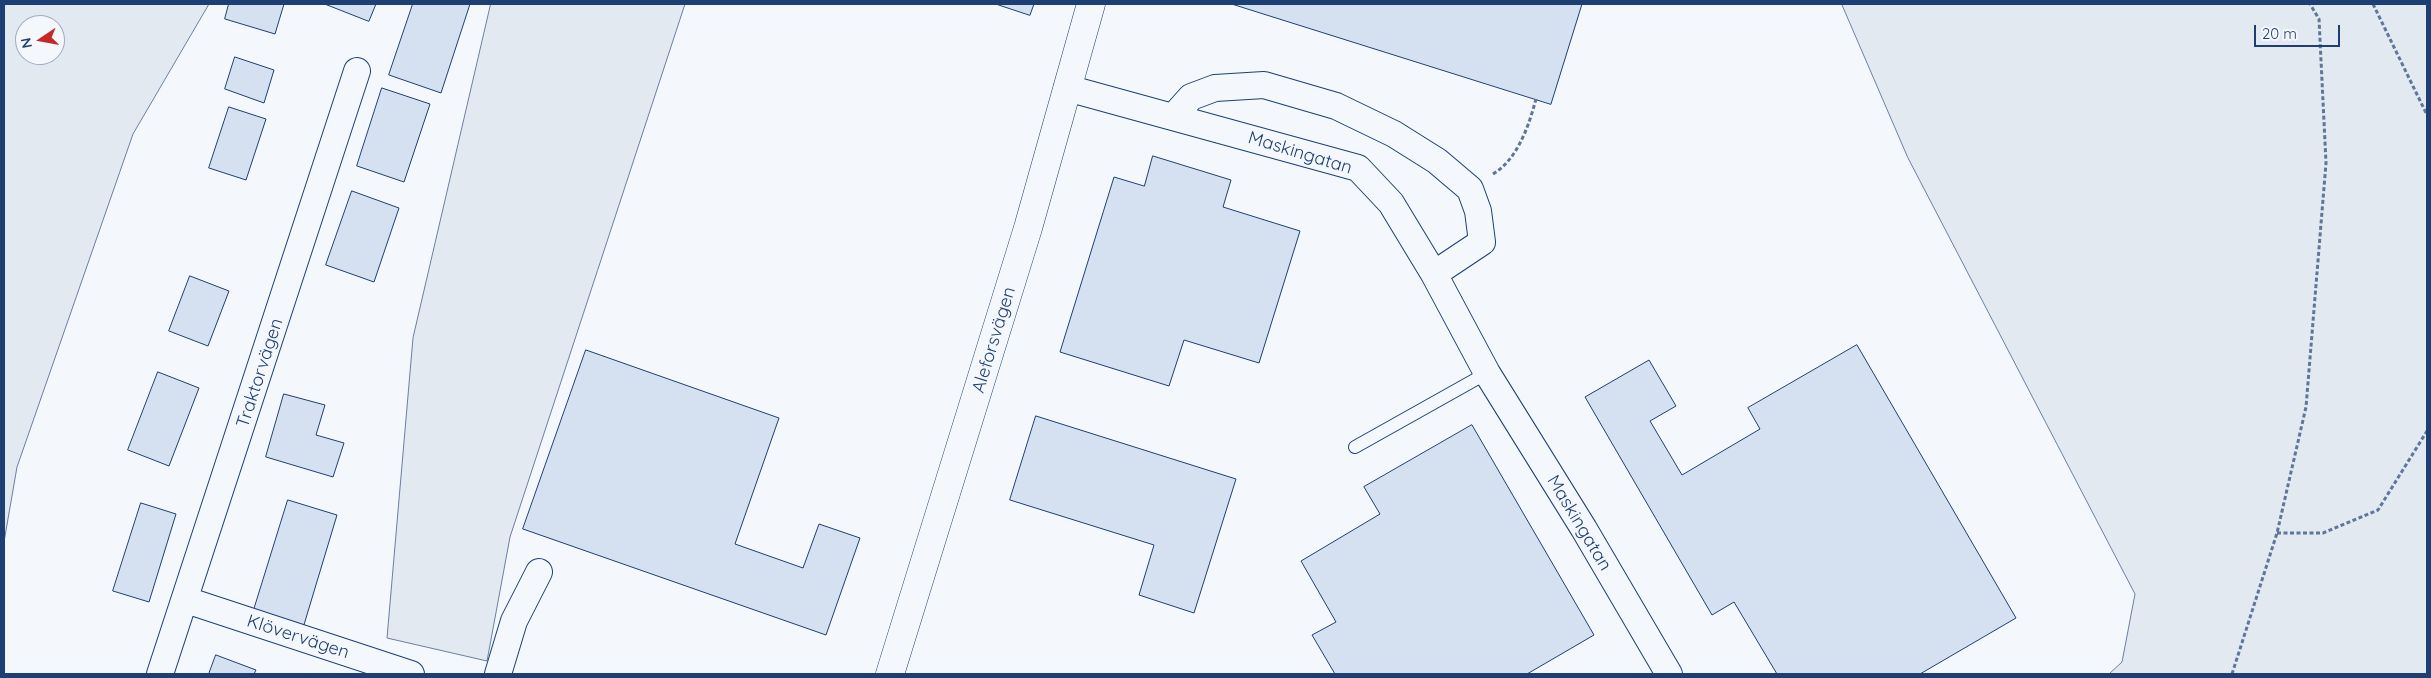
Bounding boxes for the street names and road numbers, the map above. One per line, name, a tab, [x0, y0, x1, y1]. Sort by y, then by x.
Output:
street label: Maskingatan	[1245, 127, 1355, 179]
street label: Aleforsvägen	[968, 284, 1020, 396]
street label: Traktorvägen	[232, 316, 288, 430]
street label: Maskingatan	[1542, 471, 1616, 575]
street label: Klövervägen	[244, 610, 352, 664]

